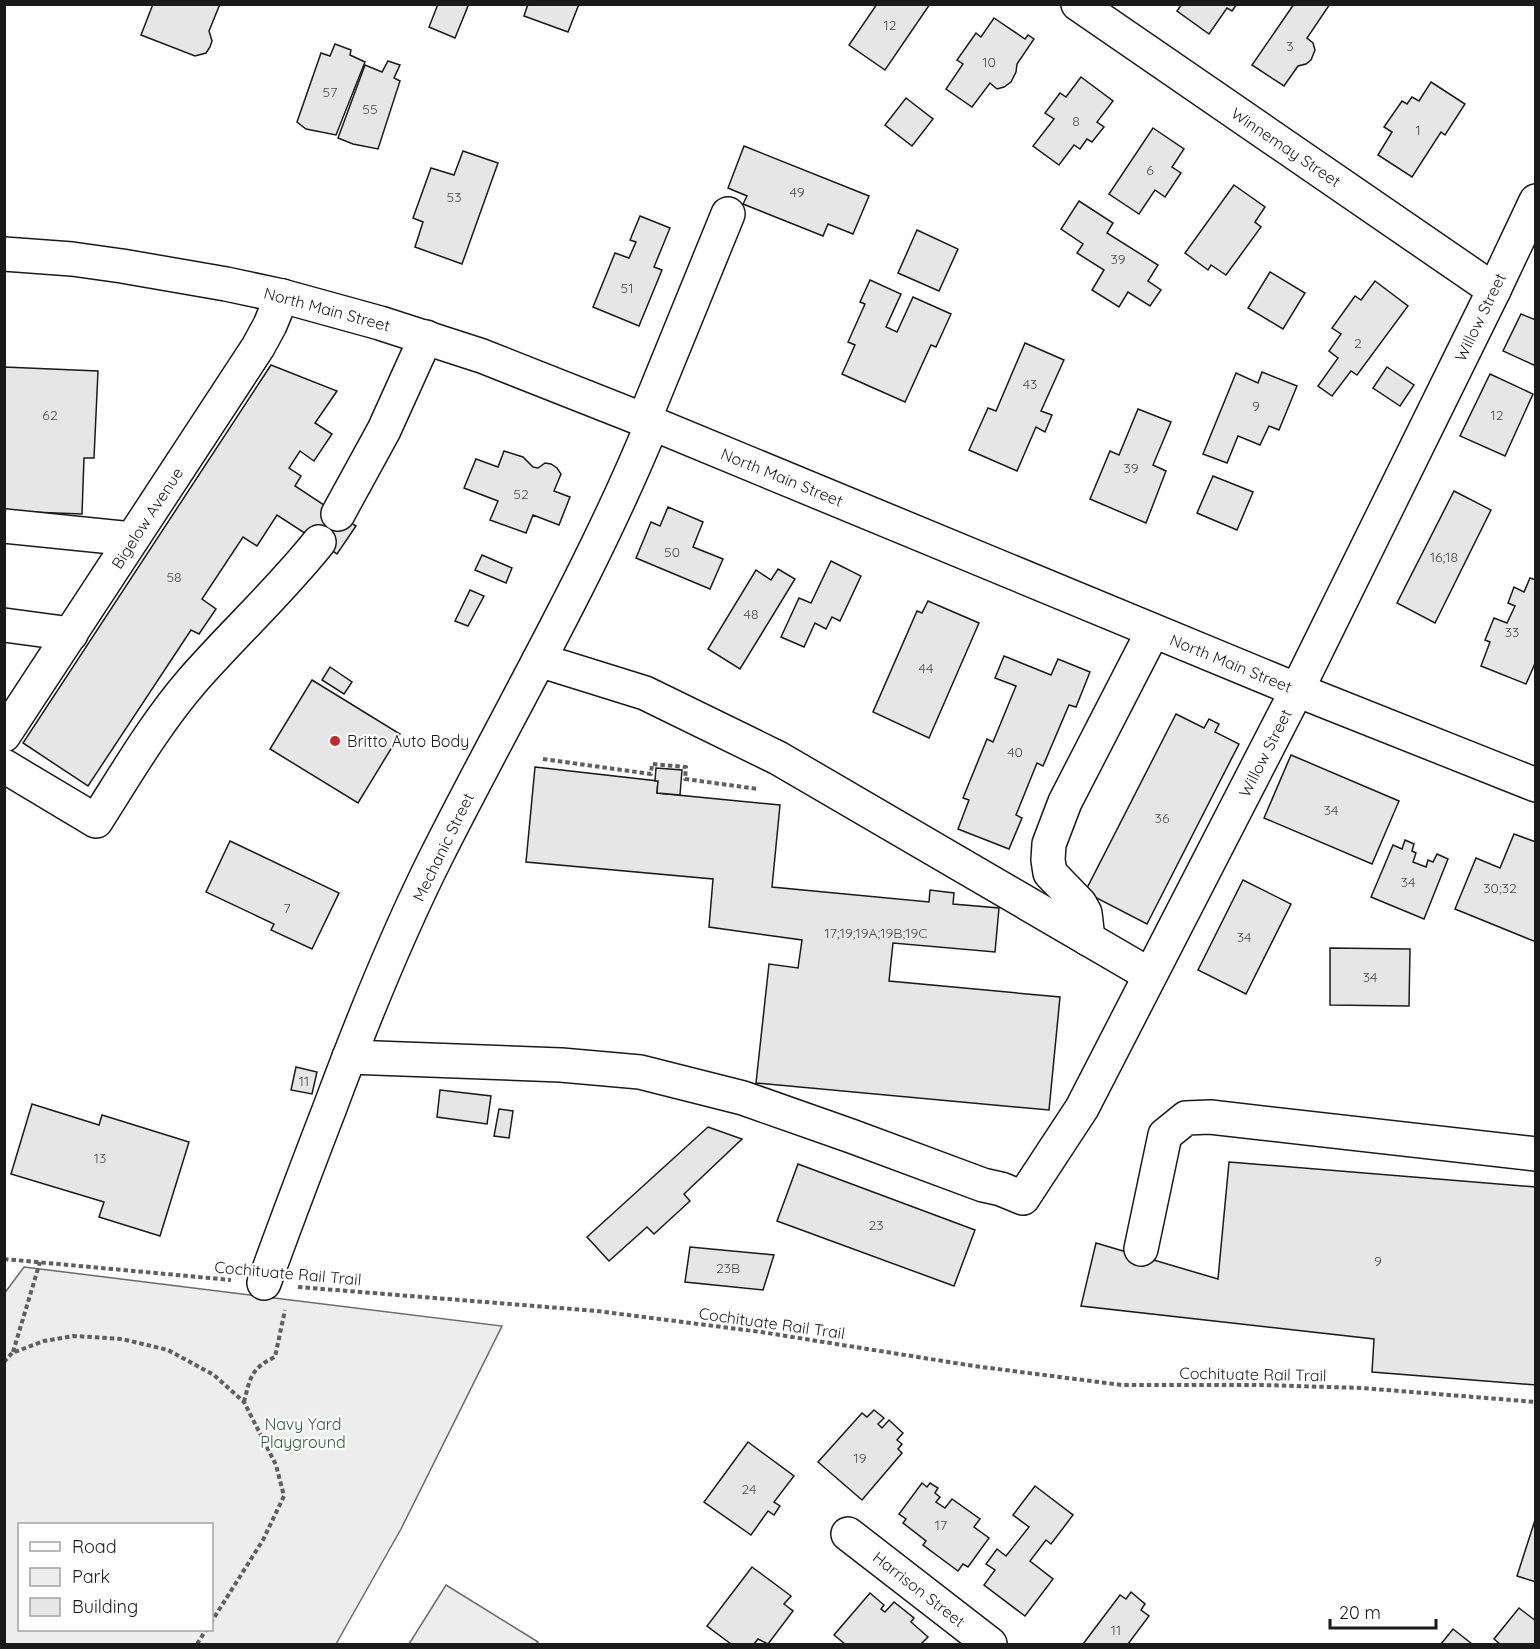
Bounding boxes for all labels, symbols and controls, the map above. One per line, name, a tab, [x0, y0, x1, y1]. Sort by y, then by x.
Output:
house number: 12	[884, 16, 897, 34]
house number: 3	[1286, 37, 1294, 55]
house number: 10	[982, 53, 996, 71]
house number: 57	[323, 83, 337, 101]
house number: 55	[362, 100, 378, 118]
street label: Winnemay Street	[1227, 103, 1345, 191]
house number: 8	[1072, 112, 1080, 130]
house number: 1	[1415, 121, 1421, 139]
house number: 6	[1146, 161, 1154, 179]
house number: 49	[790, 183, 805, 201]
house number: 53	[447, 188, 461, 206]
house number: 39	[1110, 250, 1126, 268]
street label: Willow Street	[1450, 270, 1510, 364]
house number: 51	[621, 279, 633, 297]
street label: North Main Street	[262, 283, 392, 335]
house number: 2	[1354, 334, 1362, 352]
house number: 43	[1023, 375, 1037, 393]
house number: 9	[1252, 397, 1260, 415]
house number: 62	[42, 406, 58, 424]
house number: 12	[1491, 406, 1504, 424]
street label: North Main Street	[718, 443, 846, 511]
house number: 39	[1123, 459, 1139, 477]
street label: Bigelow Avenue	[107, 464, 187, 572]
house number: 52	[513, 485, 529, 503]
house number: 50	[664, 543, 680, 561]
house number: 16;18	[1430, 548, 1458, 566]
house number: 58	[166, 568, 182, 586]
house number: 48	[744, 605, 758, 623]
house number: 33	[1505, 623, 1519, 641]
street label: North Main Street	[1167, 629, 1295, 697]
house number: 44	[919, 659, 933, 677]
street label: Willow Street	[1234, 706, 1296, 800]
place label: Britto Auto Body	[347, 731, 469, 751]
marker: Britto Auto Body	[328, 734, 342, 748]
house number: 40	[1007, 743, 1023, 761]
street label: Mechanic Street	[408, 789, 478, 905]
house number: 34	[1324, 801, 1338, 819]
house number: 36	[1155, 809, 1170, 827]
house number: 34	[1401, 873, 1415, 891]
house number: 30;32	[1483, 879, 1517, 897]
house number: 7	[283, 899, 291, 917]
house number: 17;19;19A;19B;19C	[825, 924, 927, 942]
house number: 34	[1237, 928, 1251, 946]
house number: 34	[1363, 968, 1377, 986]
house number: 11	[299, 1072, 309, 1090]
house number: 13	[94, 1149, 106, 1167]
house number: 23	[868, 1216, 884, 1234]
house number: 9	[1374, 1252, 1382, 1270]
street label: Cochituate Rail Trail	[214, 1257, 362, 1289]
house number: 23B	[716, 1259, 740, 1277]
street label: Cochituate Rail Trail	[698, 1303, 846, 1343]
street label: Cochituate Rail Trail	[1179, 1363, 1327, 1385]
park label: Navy Yard Playground	[260, 1414, 346, 1452]
house number: 19	[854, 1449, 867, 1467]
house number: 24	[742, 1480, 756, 1498]
house number: 17	[935, 1516, 947, 1534]
legend	[18, 1523, 213, 1631]
text: Road	[72, 1535, 117, 1558]
street label: Harrison Street	[869, 1547, 969, 1631]
text: Park	[72, 1565, 110, 1588]
scale bar	[1330, 1592, 1436, 1630]
text: Building	[72, 1595, 138, 1618]
text: 20 m	[1339, 1601, 1381, 1624]
house number: 11	[1111, 1621, 1121, 1639]

